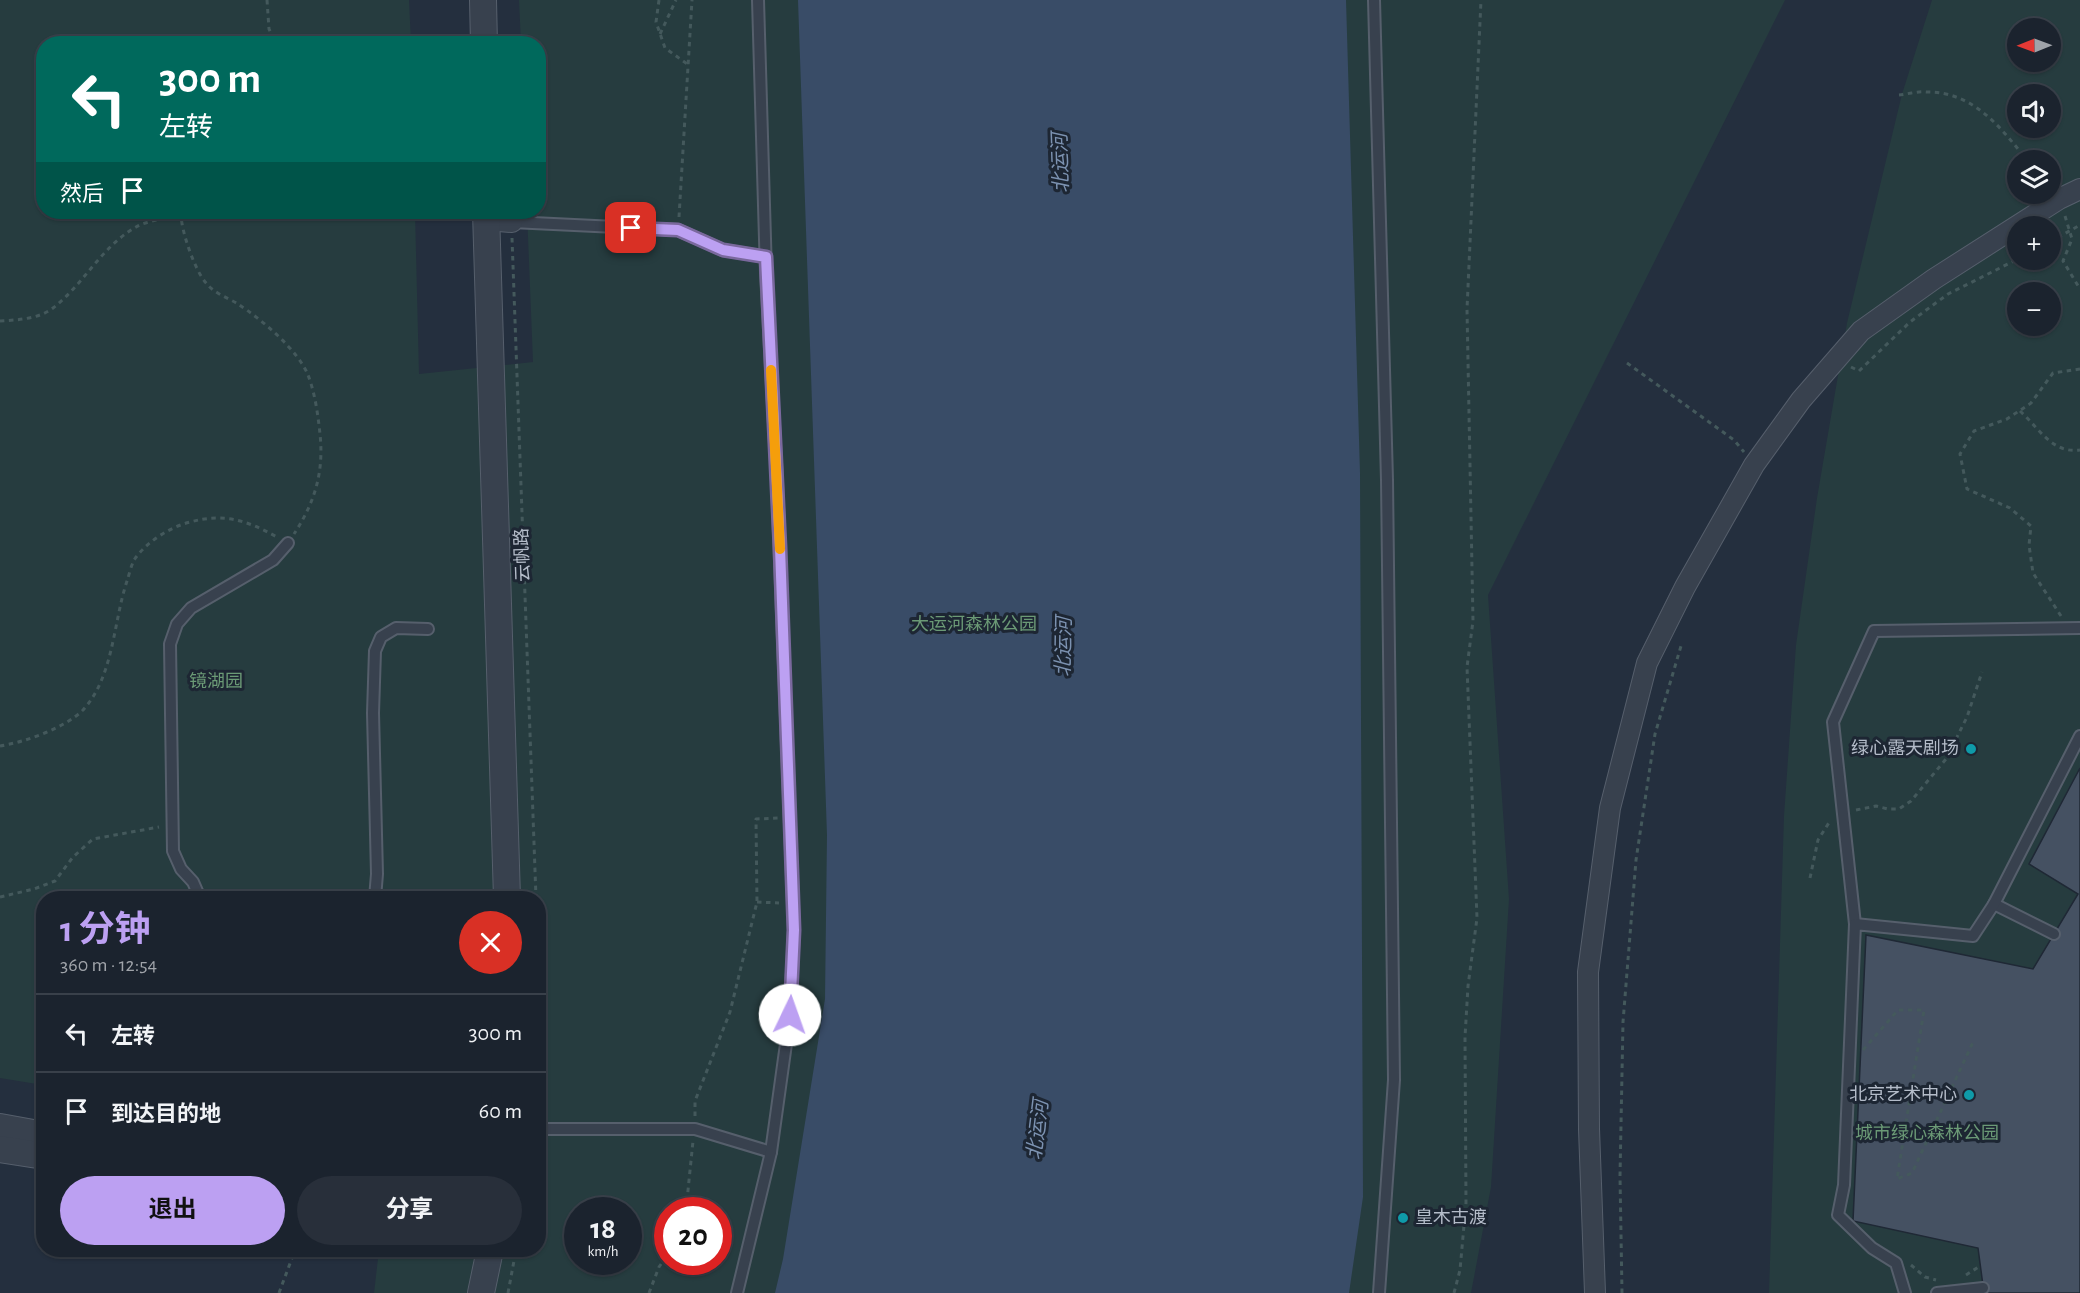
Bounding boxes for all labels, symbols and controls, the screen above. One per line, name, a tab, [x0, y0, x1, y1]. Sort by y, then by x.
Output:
north arrow	[2007, 18, 2061, 72]
map controls	[2007, 18, 2061, 336]
text: 300 m	[159, 58, 261, 100]
icon: left	[60, 60, 138, 138]
button: sound	[2007, 84, 2061, 138]
text: 左转	[159, 114, 213, 141]
water label: 北运河	[1049, 129, 1072, 193]
button: layers	[2007, 150, 2061, 204]
icon: arrive	[116, 174, 149, 207]
text: 然后	[60, 183, 104, 205]
pin	[605, 202, 656, 253]
icon: arrive	[614, 211, 647, 244]
button: +	[2007, 216, 2061, 270]
button: −	[2007, 282, 2061, 336]
street label: 云帆路	[511, 528, 533, 582]
water label: 北运河	[1052, 613, 1075, 677]
park label: 大运河森林公园	[911, 614, 1037, 634]
park label: 镜湖园	[189, 671, 243, 691]
place label: 绿心露天剧场	[1851, 739, 1959, 758]
marker: 绿心露天剧场	[1964, 742, 1978, 756]
button: close	[459, 911, 522, 974]
text: 1 分钟	[60, 912, 150, 948]
text: 360 m · 12:54	[60, 955, 157, 975]
position arrow	[758, 983, 822, 1047]
icon: left	[60, 1017, 93, 1050]
text: 300 m	[468, 1022, 522, 1044]
text: 左转	[111, 1025, 155, 1047]
place label: 北京艺术中心	[1849, 1084, 1957, 1104]
marker: 北京艺术中心	[1962, 1088, 1976, 1102]
icon: arrive	[60, 1095, 93, 1128]
water label: 北运河	[1023, 1095, 1052, 1161]
text: 60 m	[479, 1100, 522, 1122]
text: 到达目的地	[111, 1103, 221, 1125]
park label: 城市绿心森林公园	[1855, 1123, 1999, 1143]
button: 退出	[60, 1176, 285, 1245]
button: 分享	[297, 1176, 522, 1245]
speed limit sign: 20	[654, 1197, 732, 1275]
place label: 皇木古渡	[1415, 1207, 1487, 1227]
marker: 皇木古渡	[1396, 1211, 1410, 1225]
text: 18	[590, 1214, 616, 1244]
text: km/h	[588, 1244, 618, 1259]

